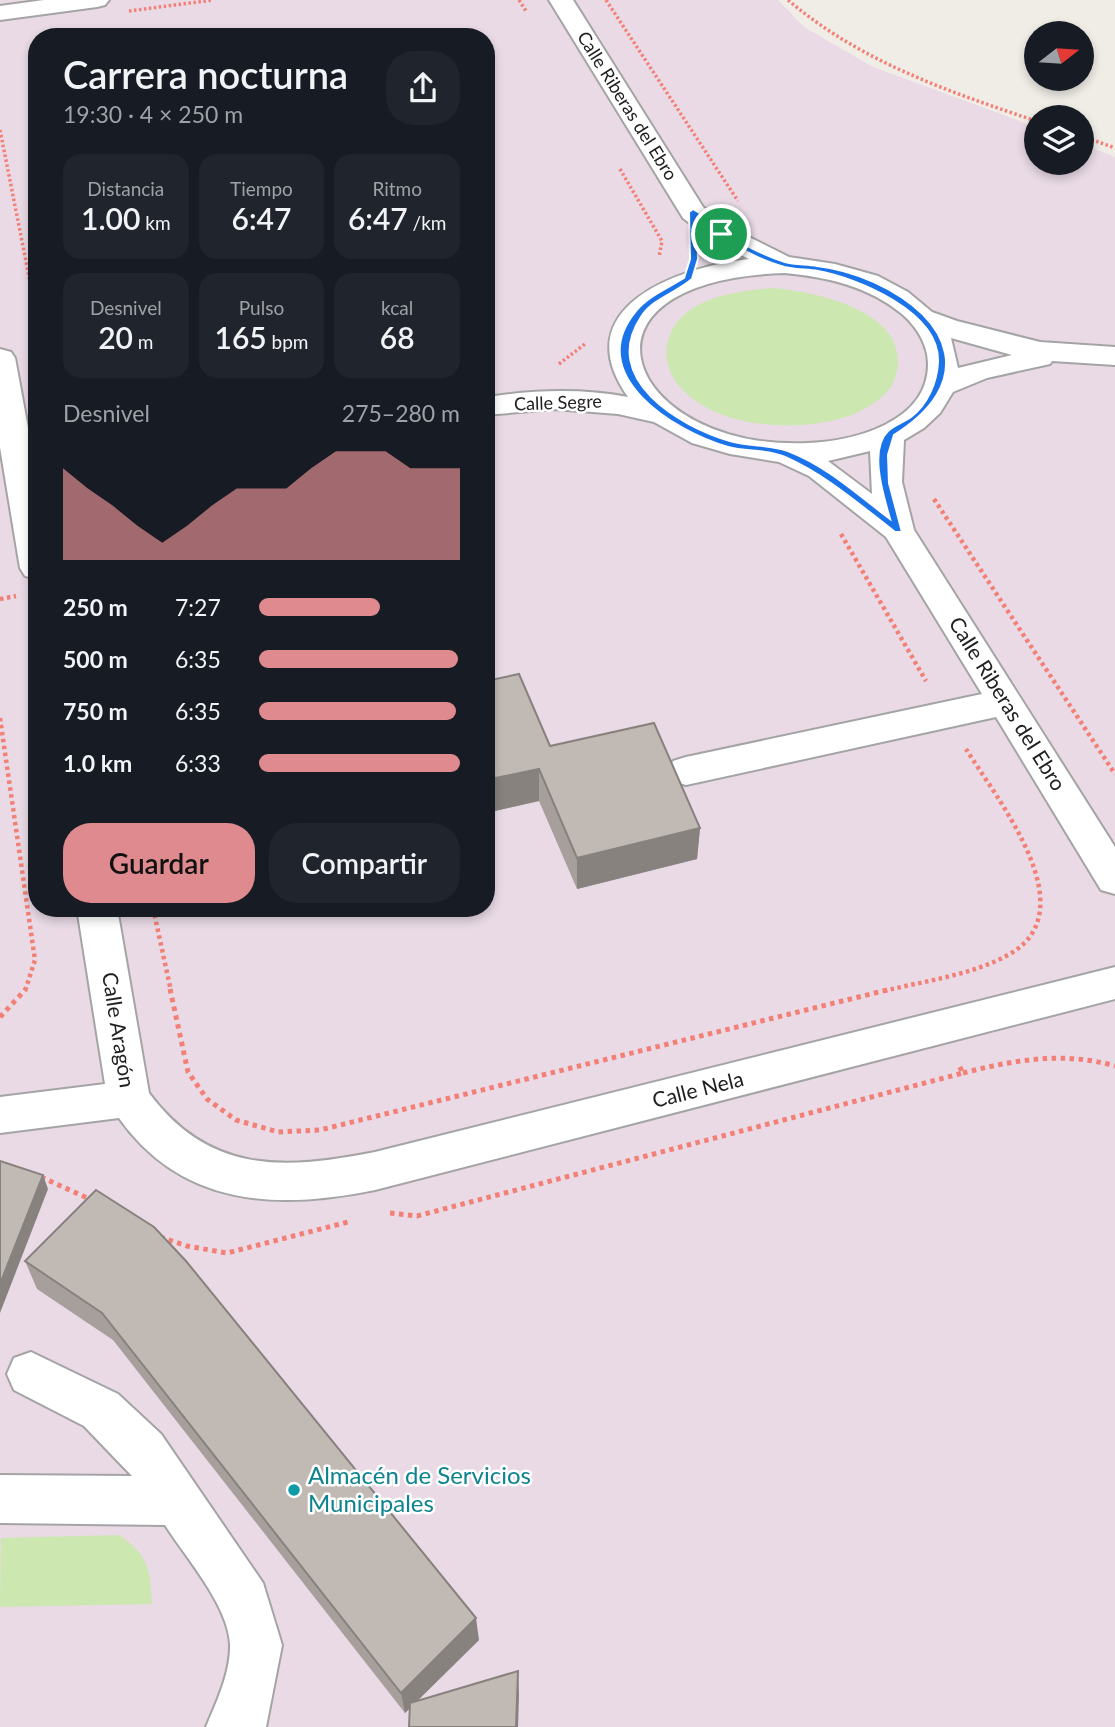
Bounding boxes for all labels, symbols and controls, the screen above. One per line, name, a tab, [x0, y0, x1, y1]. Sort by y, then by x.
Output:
north arrow	[1024, 21, 1094, 91]
map controls	[1024, 21, 1094, 175]
street label: Calle Riberas del Ebro	[573, 27, 683, 184]
text: Carrera nocturna	[63, 51, 348, 97]
button: share	[386, 51, 460, 125]
text: 19:30 · 4 × 250 m	[63, 100, 243, 128]
button: layers	[1024, 105, 1094, 175]
text: Distancia	[87, 177, 164, 200]
text: Tiempo	[230, 177, 293, 200]
text: Ritmo	[372, 177, 422, 200]
text: 1.00	[81, 200, 140, 236]
text: 6:47	[232, 200, 291, 236]
text: 6:47	[348, 200, 408, 236]
pin	[691, 204, 751, 264]
text: km	[140, 211, 171, 234]
text: /km	[408, 211, 446, 234]
icon: arrive	[702, 215, 740, 253]
text: Desnivel	[90, 296, 162, 319]
text: Pulso	[239, 296, 284, 319]
text: kcal	[381, 296, 413, 319]
text: 20	[98, 319, 133, 355]
text: 165	[215, 319, 267, 355]
text: 68	[380, 319, 415, 355]
text: m	[133, 330, 153, 353]
text: bpm	[267, 330, 308, 353]
street label: Calle Segre	[514, 389, 602, 415]
text: Desnivel	[63, 399, 150, 427]
text: 275–280 m	[342, 399, 460, 427]
text: 250 m	[63, 593, 128, 621]
text: 7:27	[175, 593, 221, 621]
street label: Calle Riberas del Ebro	[945, 612, 1072, 795]
text: 500 m	[63, 645, 128, 673]
text: 6:35	[175, 645, 221, 673]
text: 750 m	[63, 697, 128, 725]
text: 6:35	[175, 697, 221, 725]
text: 1.0 km	[63, 749, 132, 777]
text: 6:33	[175, 749, 221, 777]
button: Guardar	[63, 823, 255, 903]
button: Compartir	[269, 823, 460, 903]
street label: Calle Aragón	[98, 970, 141, 1089]
street label: Calle Nela	[649, 1065, 746, 1112]
place label: Almacén de Servicios Municipales	[308, 1460, 531, 1517]
marker: Almacén de Servicios Municipales	[286, 1482, 302, 1498]

